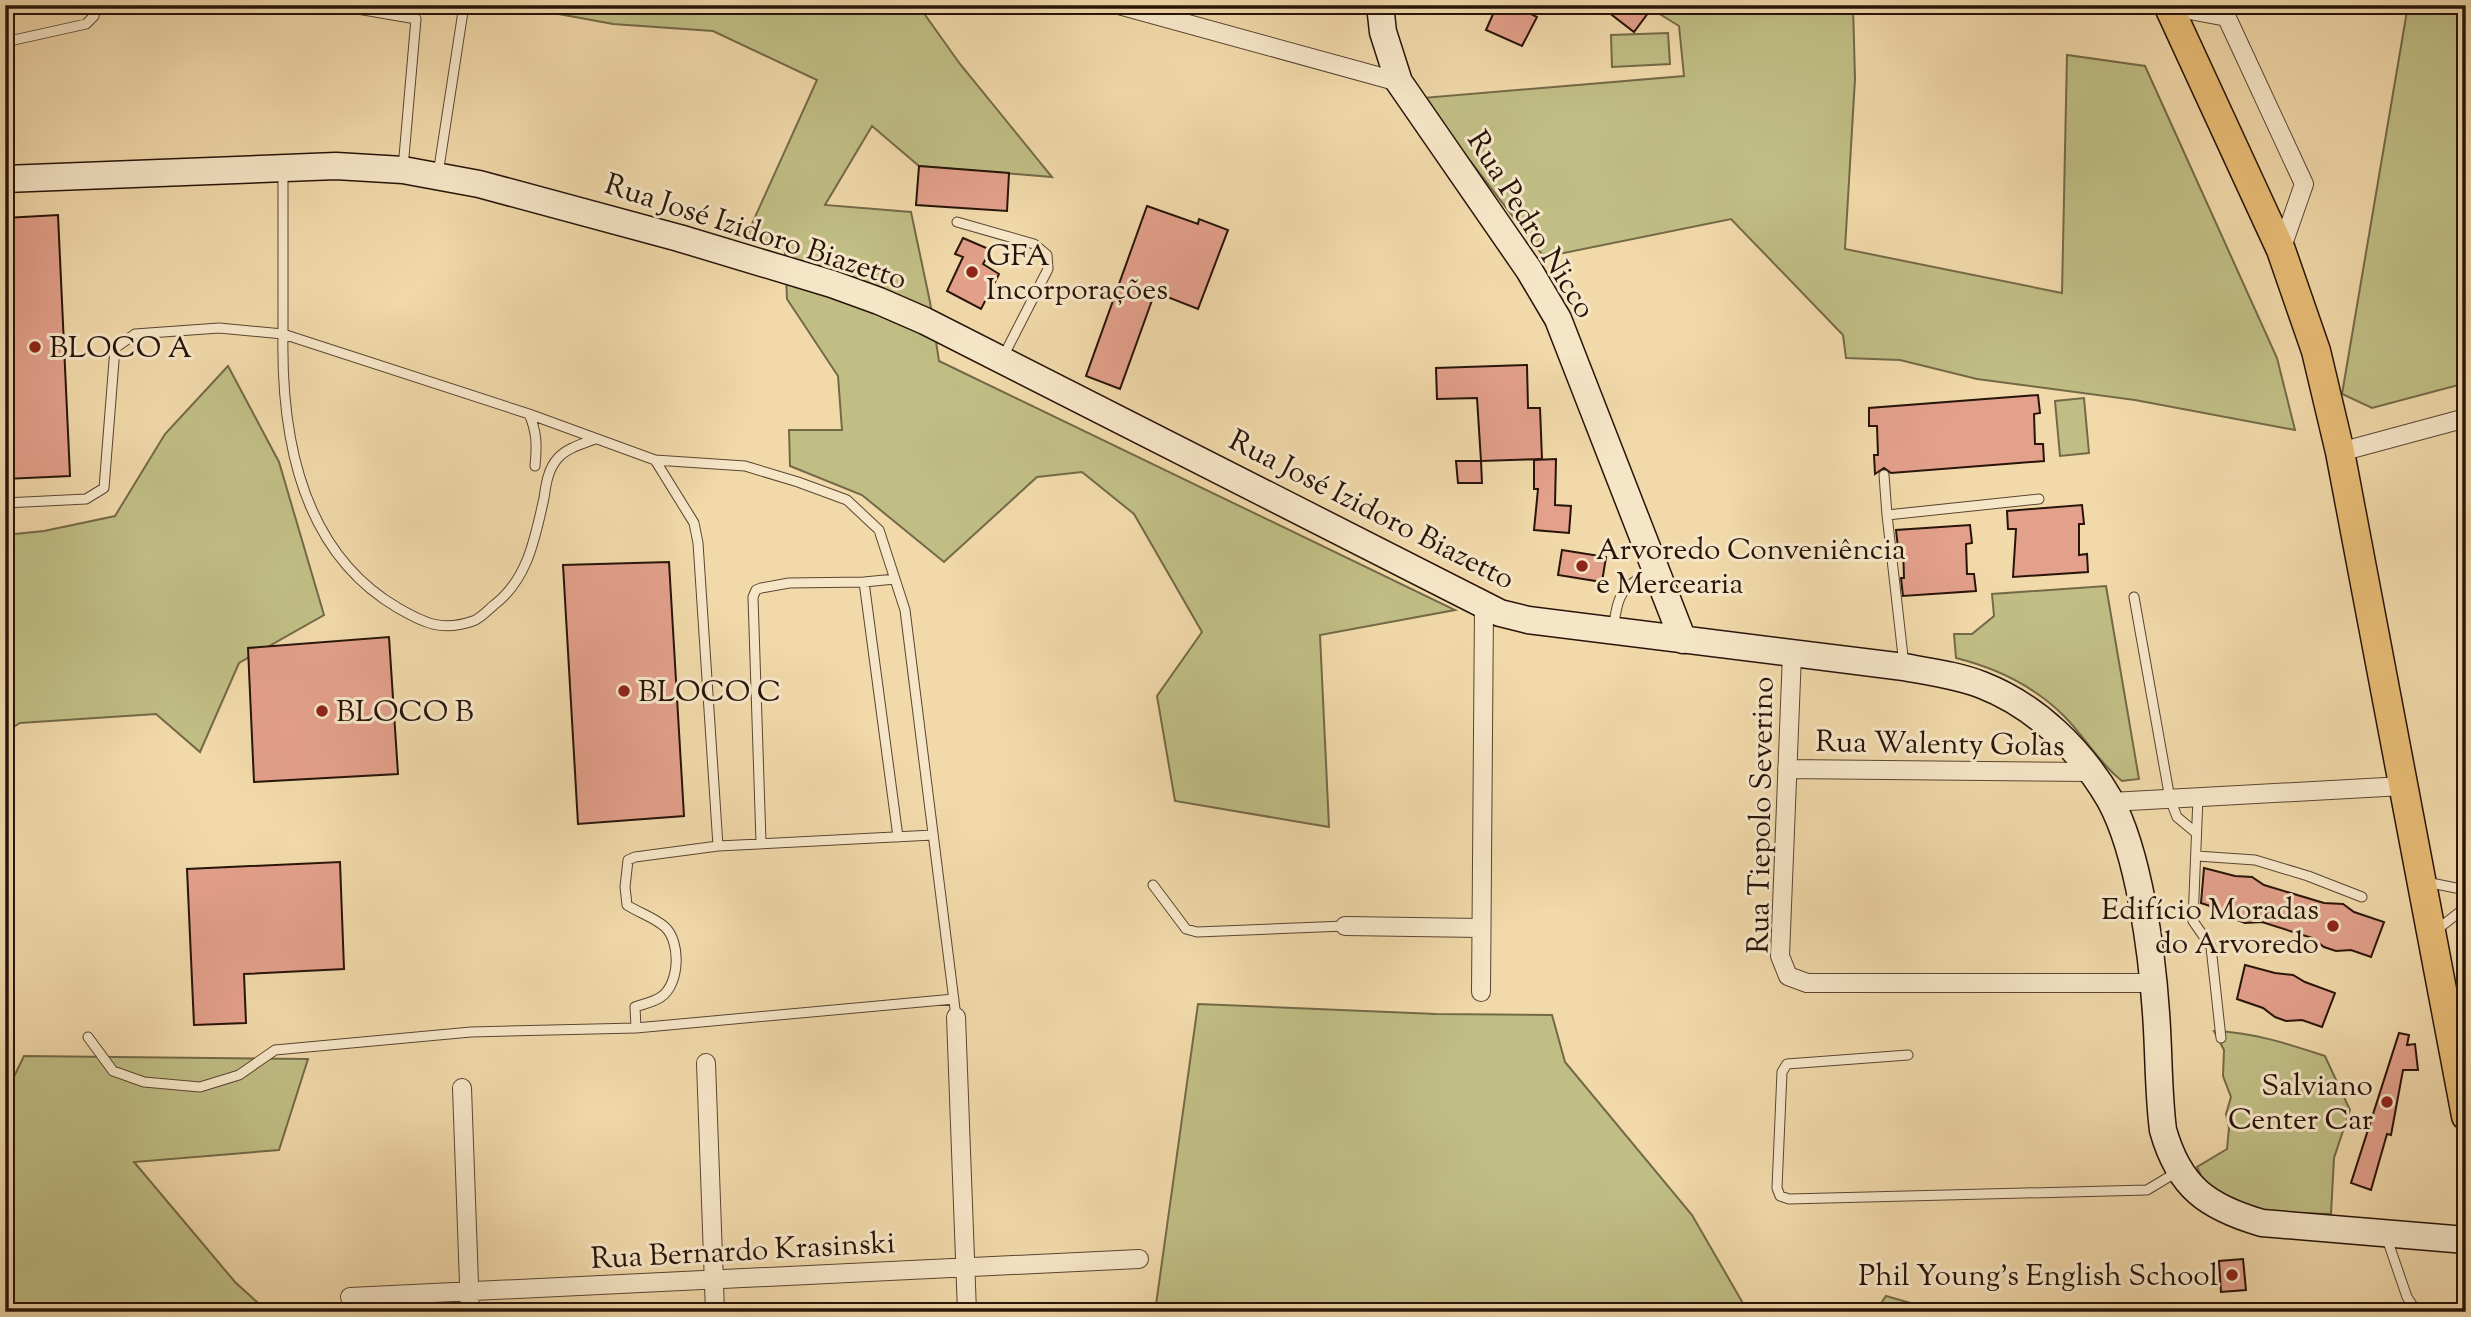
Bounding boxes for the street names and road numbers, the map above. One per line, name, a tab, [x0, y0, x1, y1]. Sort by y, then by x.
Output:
street label: Rua Pedro Nicco	[1455, 123, 1605, 328]
street label: Rua José Izidoro Biazetto	[599, 164, 912, 303]
street label: Rua José Izidoro Biazetto	[1221, 420, 1521, 602]
street label: Rua Tiepolo Severino	[1739, 676, 1786, 954]
street label: Rua Walenty Golas	[1815, 722, 2065, 769]
street label: Rua Bernardo Krasinski	[590, 1223, 897, 1282]

